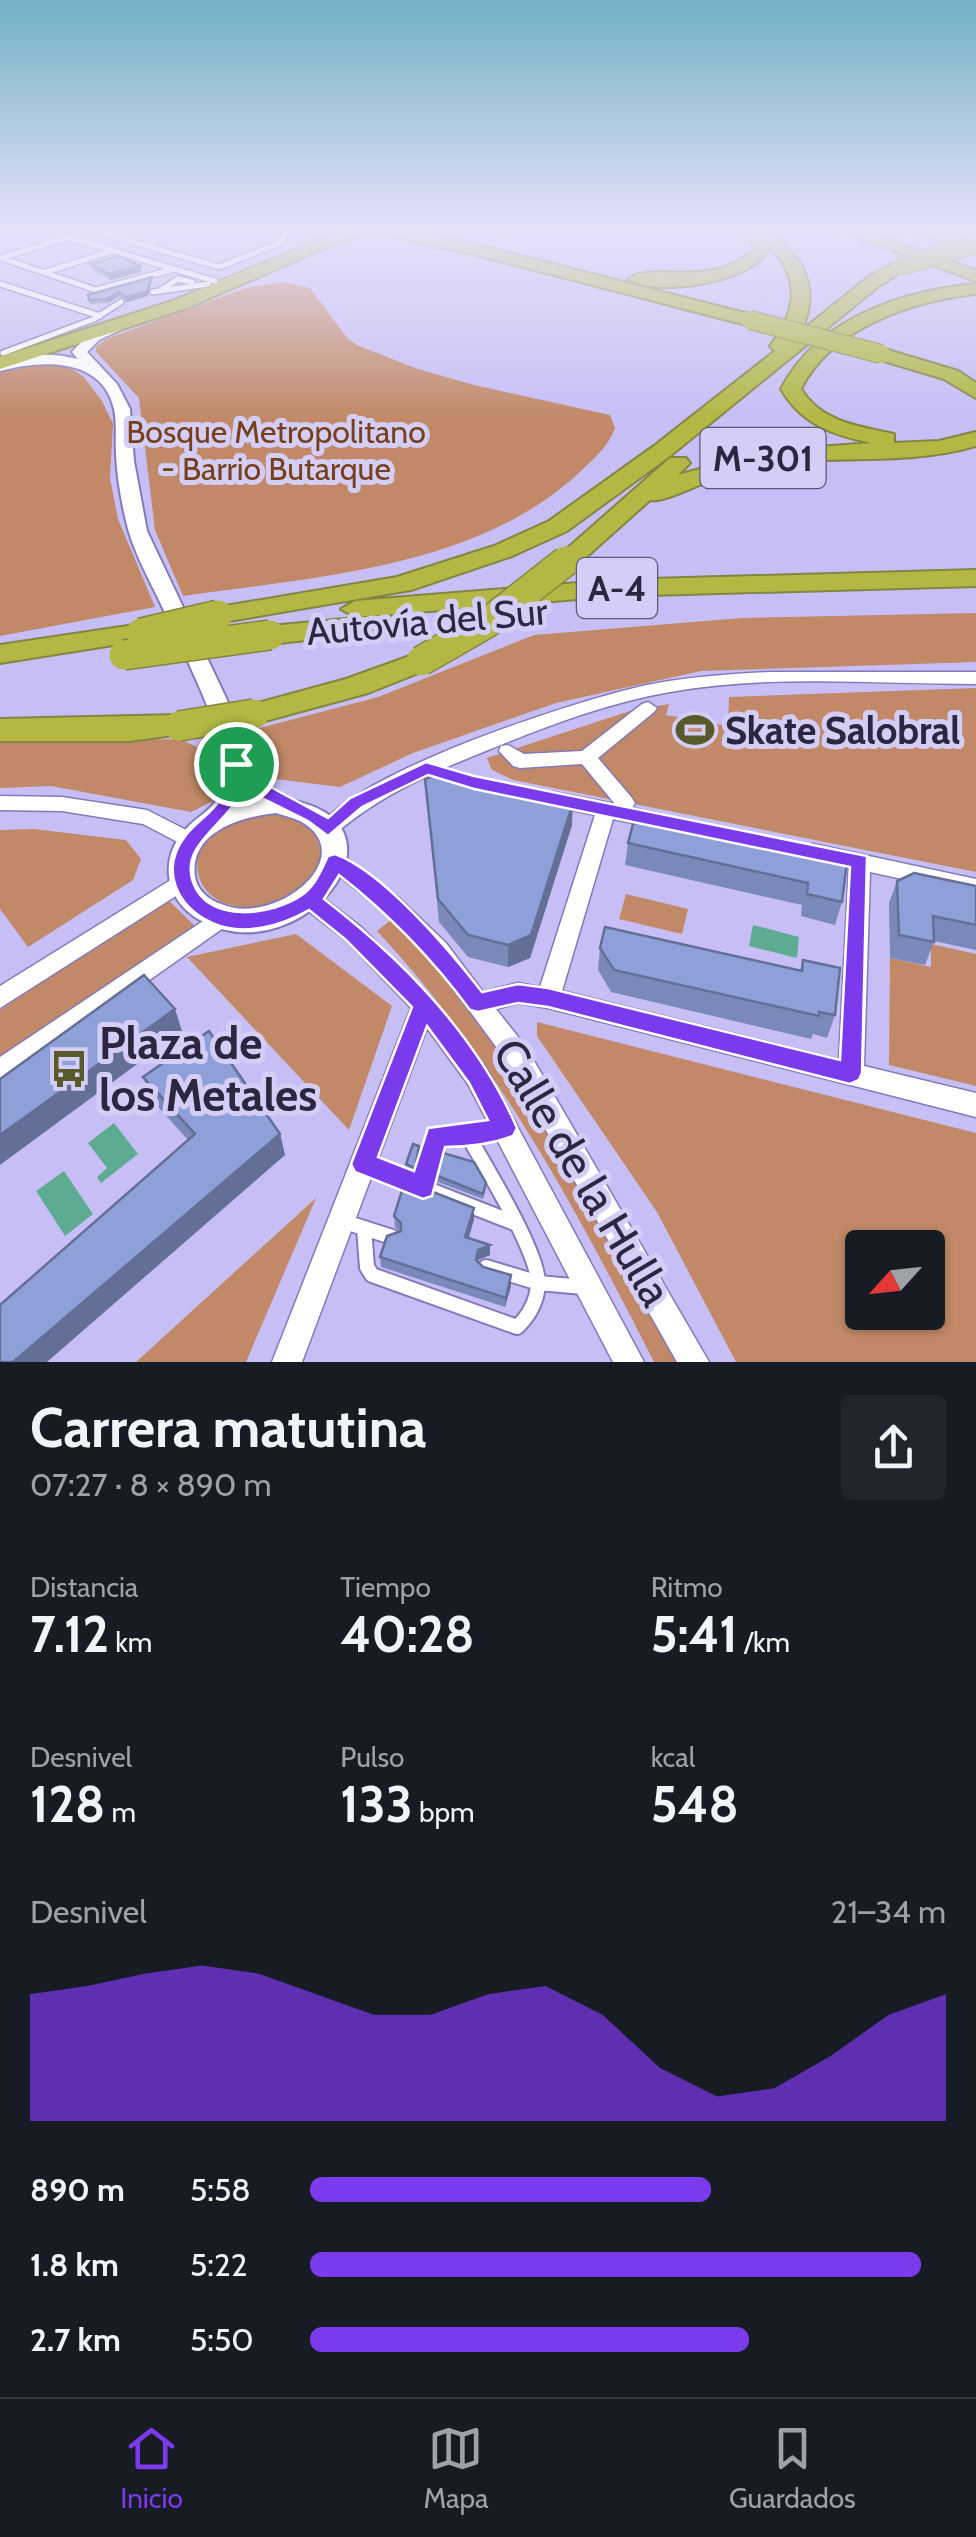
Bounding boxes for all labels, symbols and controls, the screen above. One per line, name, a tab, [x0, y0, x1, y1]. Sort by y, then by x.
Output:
park label: Bosque Metropolitano - Barrio Butarque	[126, 412, 426, 488]
road number: M-301	[700, 428, 826, 488]
road number: A-4	[577, 558, 657, 618]
street label: Autovía del Sur	[305, 587, 549, 655]
place label: Skate Salobral	[725, 707, 960, 754]
sports icon: Skate Salobral	[674, 709, 716, 751]
pin	[194, 722, 279, 807]
icon: arrive	[209, 737, 264, 792]
place label: Plaza de los Metales	[99, 1016, 317, 1122]
street label: Calle de la Hulla	[482, 1029, 684, 1316]
bus stop icon: Plaza de los Metales	[48, 1048, 90, 1090]
north arrow	[845, 1230, 945, 1330]
map controls	[845, 1230, 945, 1330]
text: Carrera matutina	[30, 1394, 427, 1461]
button: share	[841, 1395, 946, 1500]
text: 07:27 · 8 × 890 m	[30, 1465, 272, 1504]
text: Distancia	[30, 1570, 138, 1604]
text: Tiempo	[340, 1570, 431, 1604]
text: Ritmo	[651, 1570, 723, 1604]
text: 7.12	[30, 1604, 109, 1665]
text: 40:28	[340, 1604, 474, 1665]
text: 5:41	[651, 1604, 738, 1665]
text: km	[109, 1625, 152, 1659]
text: /km	[738, 1625, 790, 1659]
text: Desnivel	[30, 1740, 132, 1774]
text: Pulso	[340, 1740, 404, 1774]
text: kcal	[651, 1740, 695, 1774]
text: 128	[30, 1774, 105, 1835]
text: 133	[340, 1774, 413, 1835]
text: 548	[651, 1774, 739, 1835]
text: m	[105, 1795, 136, 1829]
text: bpm	[413, 1795, 475, 1829]
text: Desnivel	[30, 1892, 147, 1931]
text: 21–34 m	[831, 1892, 946, 1931]
text: 890 m	[30, 2170, 125, 2209]
text: 5:58	[190, 2170, 251, 2209]
text: 1.8 km	[30, 2245, 119, 2284]
text: 5:22	[190, 2245, 248, 2284]
text: 2.7 km	[30, 2320, 121, 2359]
text: 5:50	[190, 2320, 254, 2359]
tab: Inicio	[120, 2421, 183, 2515]
tab: Mapa	[423, 2421, 488, 2515]
tab: Guardados	[729, 2421, 856, 2515]

